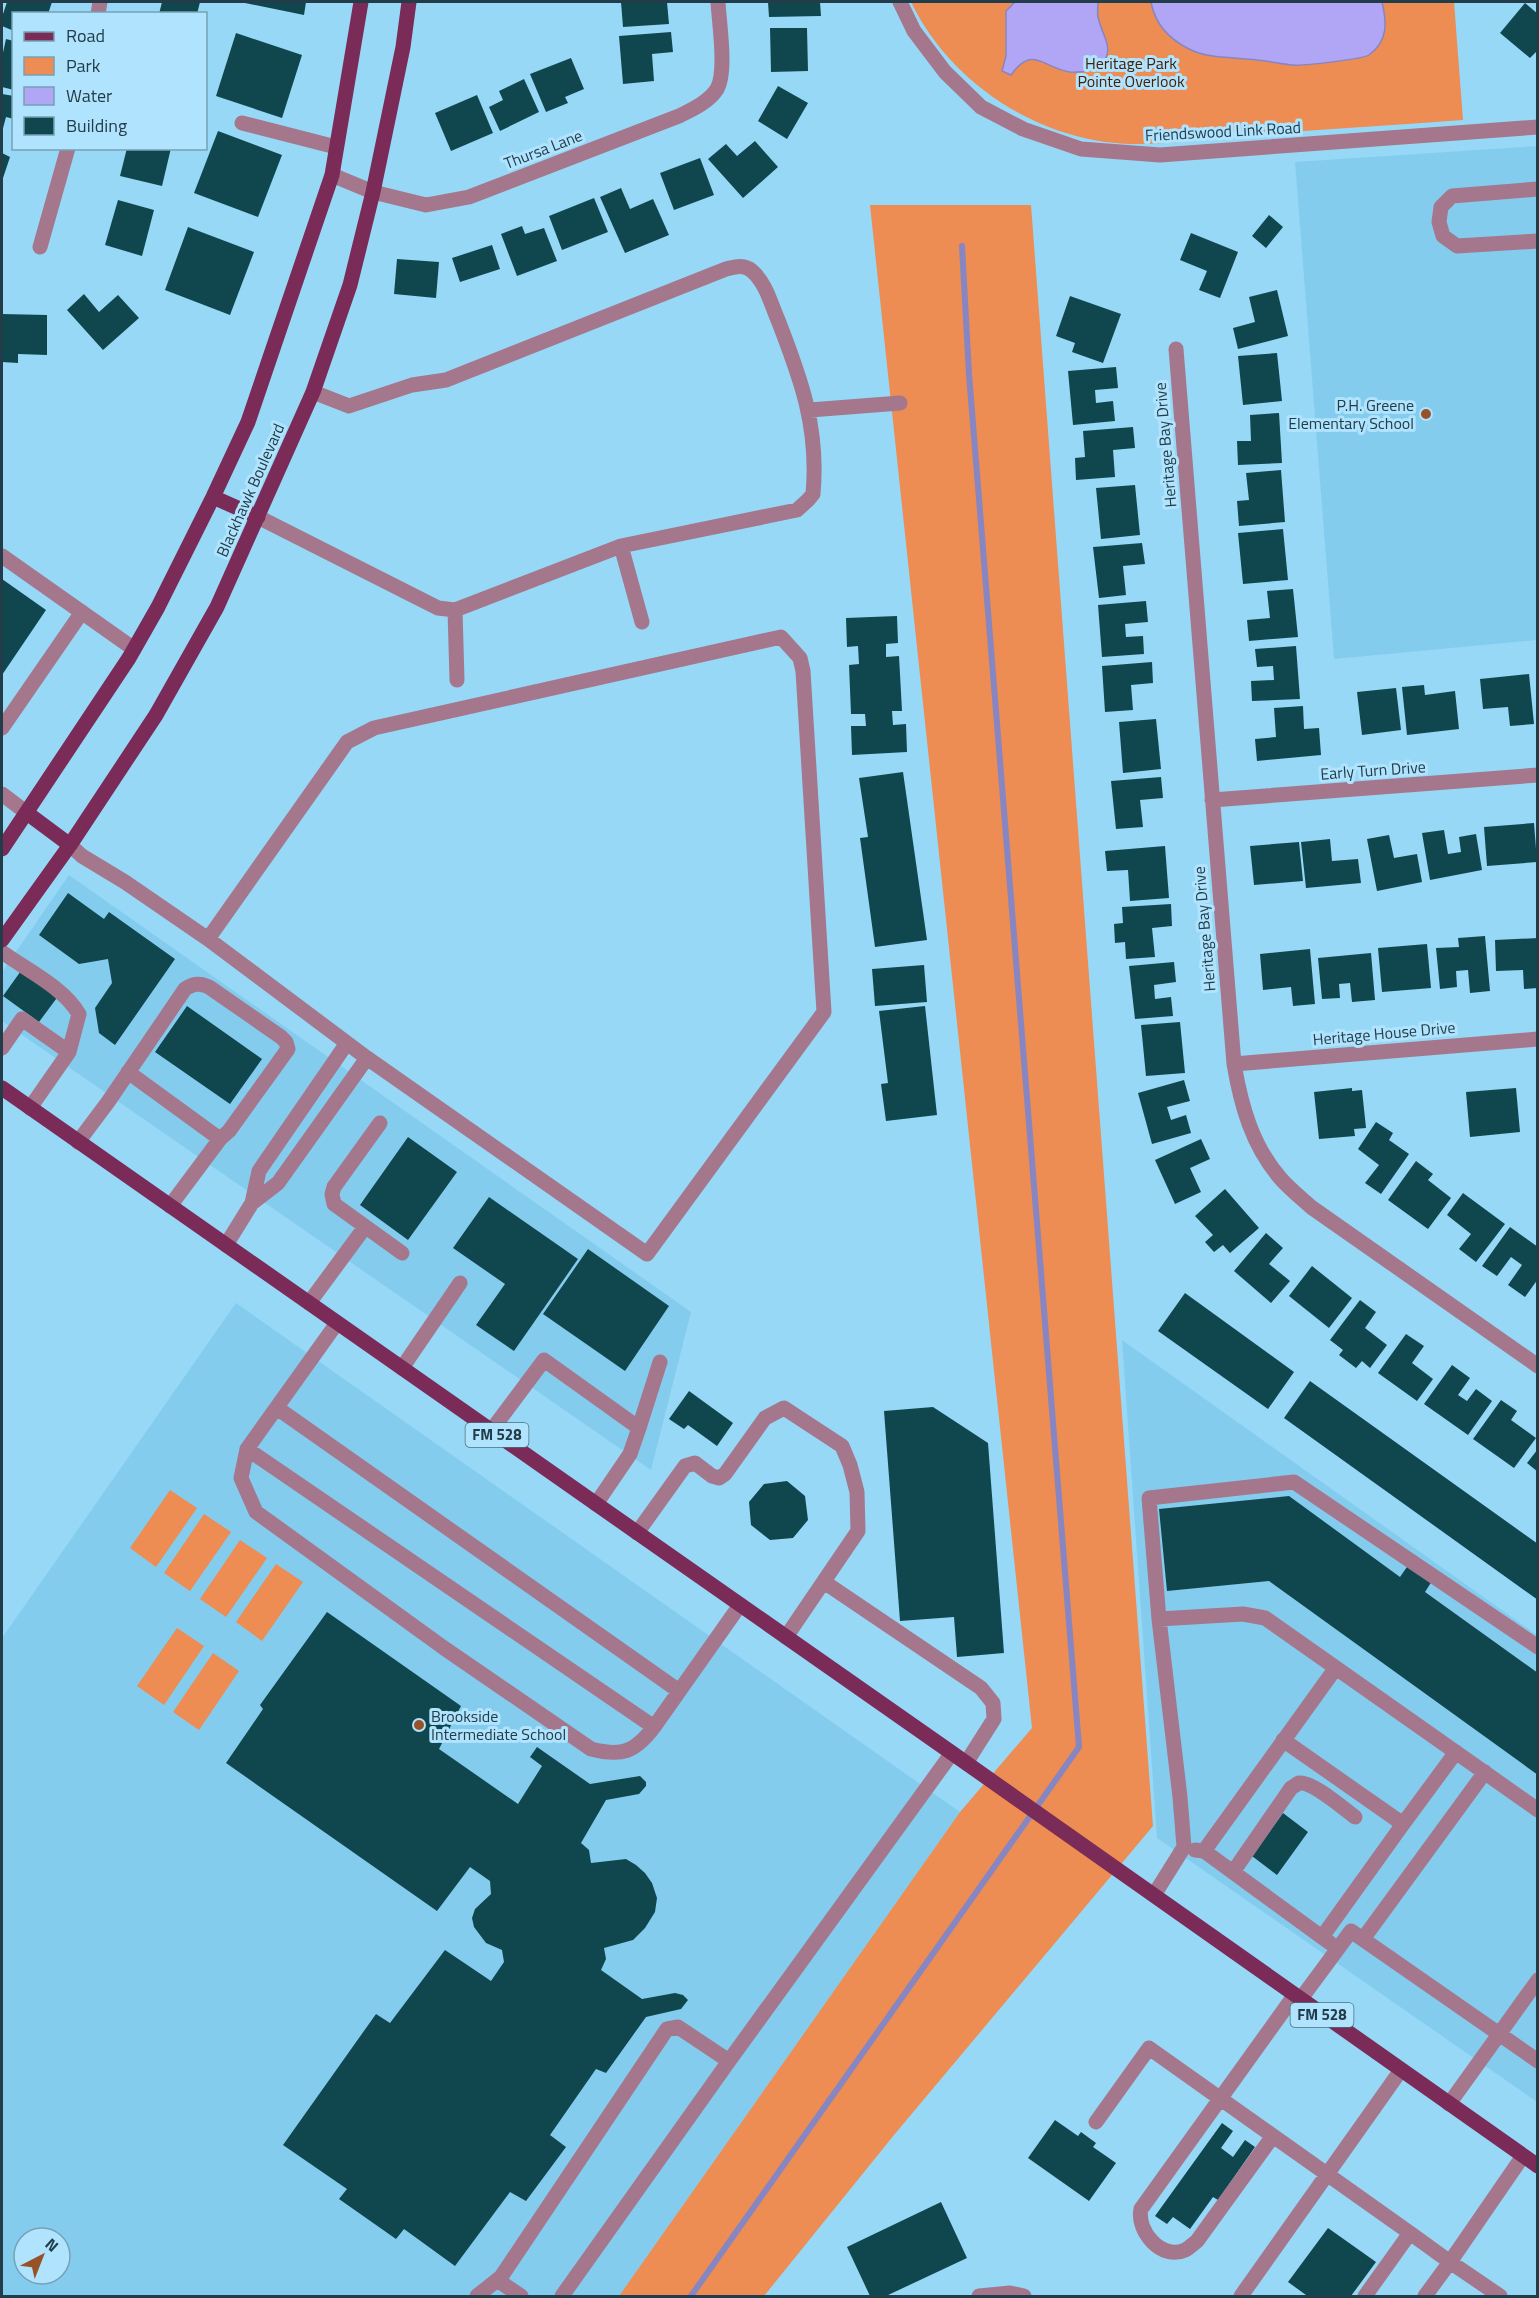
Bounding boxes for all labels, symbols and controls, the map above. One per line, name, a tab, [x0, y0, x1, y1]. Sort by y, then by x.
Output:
legend	[12, 12, 207, 150]
text: Road	[66, 22, 105, 49]
park label: Heritage Park Pointe Overlook	[1077, 51, 1185, 93]
text: Park	[66, 52, 101, 79]
text: Water	[66, 82, 112, 109]
text: Building	[66, 112, 127, 139]
street label: Friendswood Link Road	[1144, 115, 1302, 147]
street label: Thursa Lane	[500, 123, 586, 175]
street label: Heritage Bay Drive	[1148, 382, 1182, 508]
place label: P.H. Greene Elementary School	[1288, 393, 1414, 435]
marker: P.H. Greene Elementary School	[1419, 407, 1433, 421]
street label: Blackhawk Boulevard	[210, 419, 290, 561]
street label: Early Turn Drive	[1320, 754, 1426, 786]
street label: Heritage Bay Drive	[1187, 866, 1221, 992]
street label: Heritage House Drive	[1312, 1015, 1456, 1051]
road number: FM 528	[466, 1423, 528, 1447]
place label: Brookside Intermediate School	[431, 1704, 566, 1746]
marker: Brookside Intermediate School	[412, 1718, 426, 1732]
road number: FM 528	[1290, 2003, 1354, 2027]
north arrow	[12, 2226, 72, 2286]
text: N	[40, 2232, 64, 2257]

